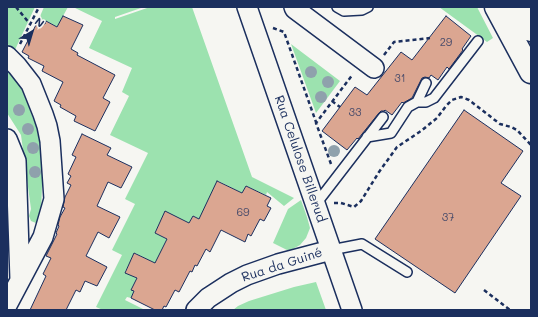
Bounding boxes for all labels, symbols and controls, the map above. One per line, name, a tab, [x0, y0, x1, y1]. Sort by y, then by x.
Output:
north arrow	[12, 12, 52, 52]
text: N	[32, 14, 48, 31]
house number: 29	[440, 36, 452, 50]
house number: 31	[394, 72, 406, 86]
street label: Rua Celulose Billerud	[271, 93, 329, 225]
house number: 33	[349, 106, 361, 120]
house number: 69	[236, 206, 250, 220]
house number: 37	[442, 211, 454, 225]
street label: Rua da Guiné	[240, 245, 324, 285]

